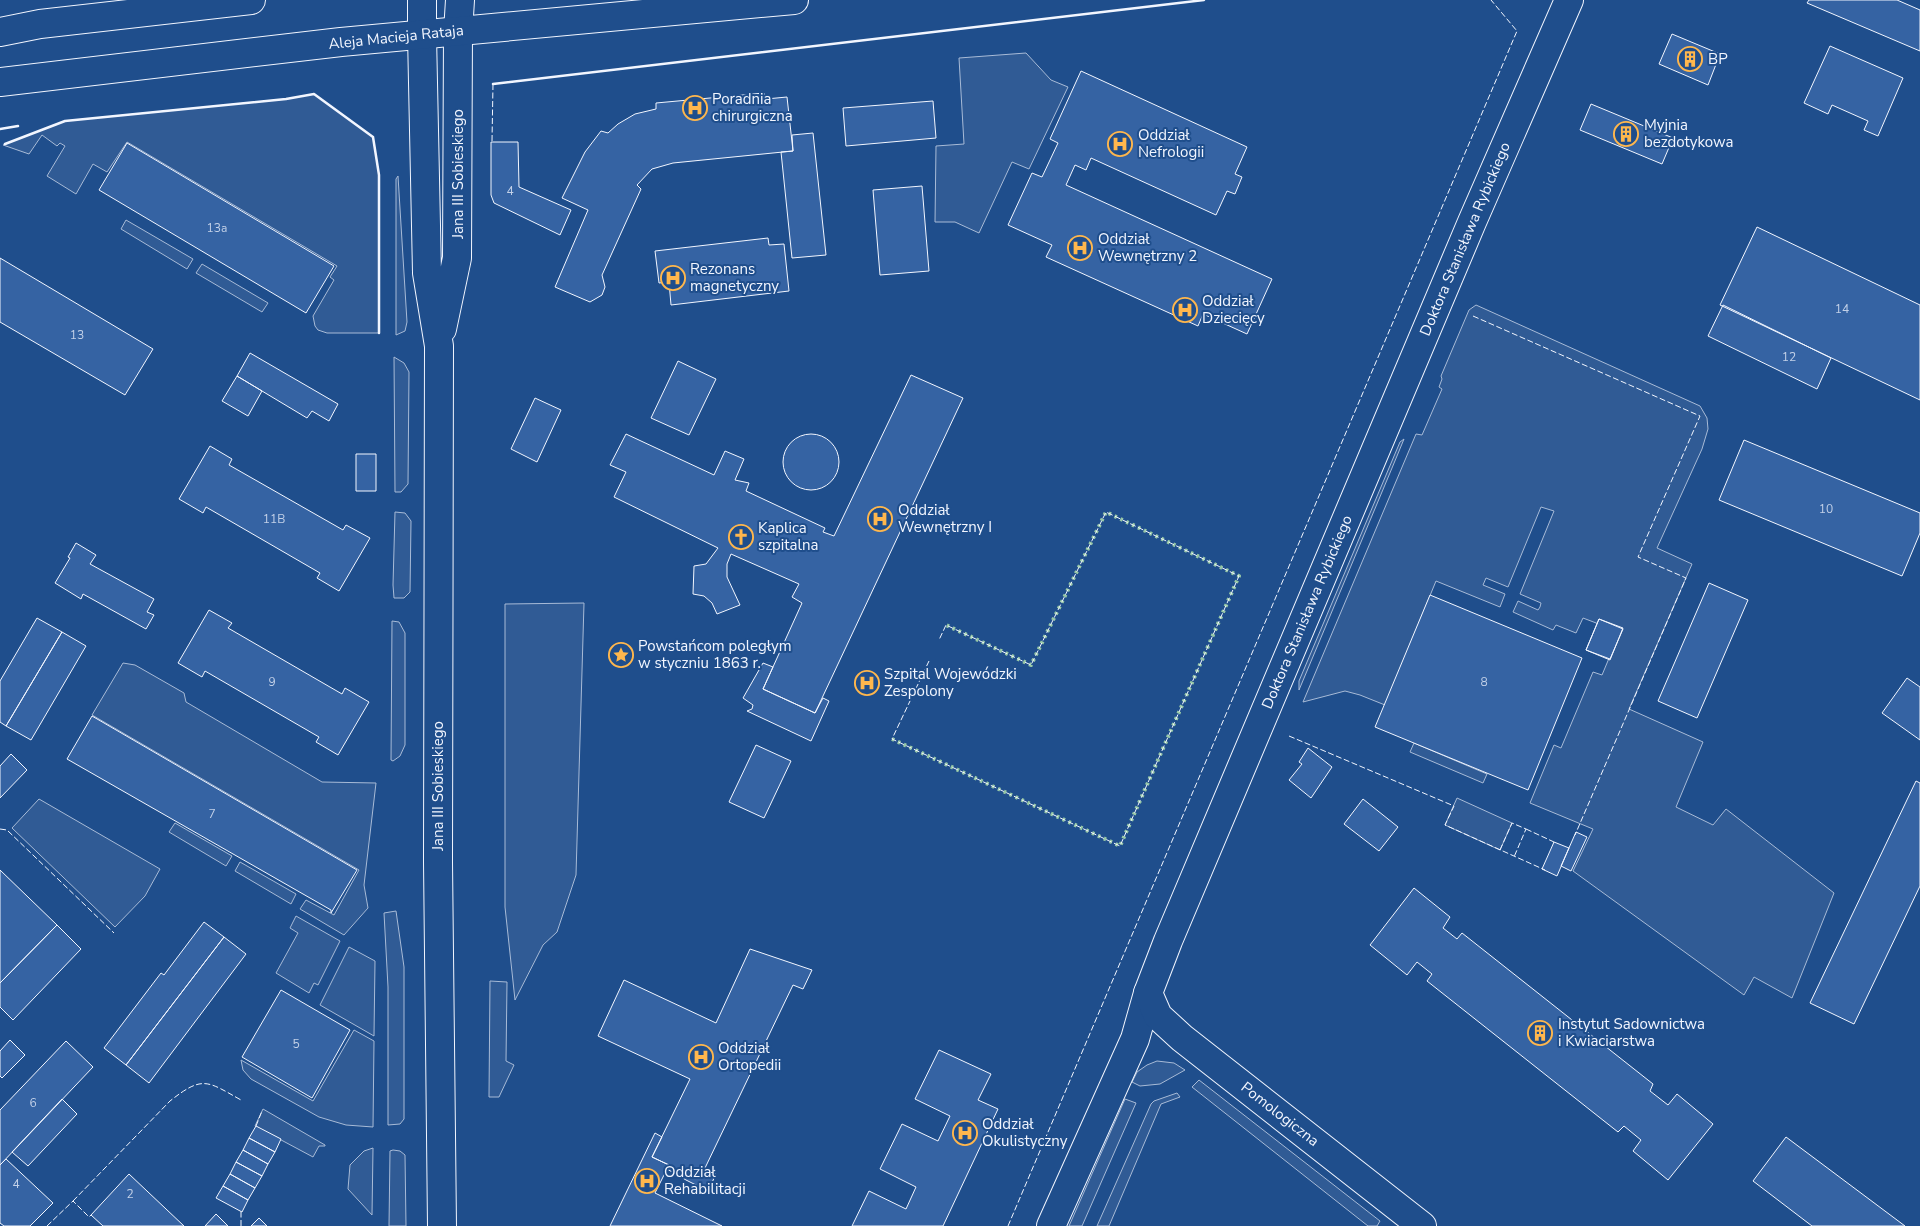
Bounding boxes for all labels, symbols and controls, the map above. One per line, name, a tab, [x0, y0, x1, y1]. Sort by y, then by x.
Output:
street label: Aleja Macieja Rataja	[327, 20, 465, 54]
building icon: BP	[1677, 46, 1703, 72]
place label: BP	[1708, 49, 1728, 69]
place label: Poradnia chirurgiczna	[712, 89, 793, 126]
hospital icon: Poradnia chirurgiczna	[682, 95, 708, 121]
street label: Jana III Sobieskiego	[448, 109, 468, 240]
place label: Myjnia bezdotykowa	[1644, 115, 1734, 152]
building icon: Myjnia bezdotykowa	[1613, 121, 1639, 147]
place label: Oddział Nefrologii	[1138, 125, 1204, 162]
hospital icon: Oddział Nefrologii	[1107, 131, 1133, 157]
street label: Doktora Stanisława Rybickiego	[1415, 139, 1515, 339]
house number: 4	[506, 183, 514, 199]
house number: 13a	[207, 220, 227, 236]
place label: Oddział Wewnętrzny 2	[1098, 229, 1197, 266]
hospital icon: Oddział Wewnętrzny 2	[1067, 235, 1093, 261]
place label: Rezonans magnetyczny	[690, 259, 779, 296]
hospital icon: Rezonans magnetyczny	[660, 265, 686, 291]
place label: Oddział Dziecięcy	[1202, 291, 1265, 328]
hospital icon: Oddział Dziecięcy	[1172, 297, 1198, 323]
house number: 14	[1835, 301, 1849, 317]
house number: 13	[70, 327, 84, 343]
house number: 12	[1782, 349, 1796, 365]
place label: Oddział Wewnętrzny I	[898, 500, 992, 537]
house number: 10	[1819, 501, 1833, 517]
hospital icon: Oddział Wewnętrzny I	[867, 506, 893, 532]
house number: 11B	[263, 511, 285, 527]
street label: Doktora Stanisława Rybickiego	[1257, 512, 1357, 712]
place label: Kaplica szpitalna	[758, 518, 818, 555]
church icon: Kaplica szpitalna	[728, 524, 754, 550]
place label: Powstańcom poległym w styczniu 1863 r.	[638, 636, 792, 673]
place icon: Powstańcom poległym w styczniu 1863 r.	[608, 642, 634, 668]
place label: Szpital Wojewódzki Zespolony	[884, 664, 1017, 701]
hospital icon: Szpital Wojewódzki Zespolony	[854, 670, 880, 696]
house number: 9	[268, 674, 276, 690]
house number: 8	[1480, 674, 1488, 690]
street label: Jana III Sobieskiego	[428, 721, 448, 852]
house number: 7	[208, 806, 216, 822]
place label: Instytut Sadownictwa i Kwiaciarstwa	[1558, 1014, 1705, 1051]
building icon: Instytut Sadownictwa i Kwiaciarstwa	[1527, 1020, 1553, 1046]
house number: 5	[292, 1036, 300, 1052]
place label: Oddział Ortopedii	[718, 1038, 781, 1075]
hospital icon: Oddział Ortopedii	[688, 1044, 714, 1070]
street label: Pomologiczna	[1237, 1077, 1323, 1151]
house number: 6	[29, 1095, 37, 1111]
place label: Oddział Okulistyczny	[982, 1114, 1068, 1151]
hospital icon: Oddział Okulistyczny	[952, 1120, 978, 1146]
place label: Oddział Rehabilitacji	[664, 1162, 746, 1199]
hospital icon: Oddział Rehabilitacji	[634, 1168, 660, 1194]
house number: 4	[12, 1176, 20, 1192]
house number: 2	[126, 1186, 134, 1202]

